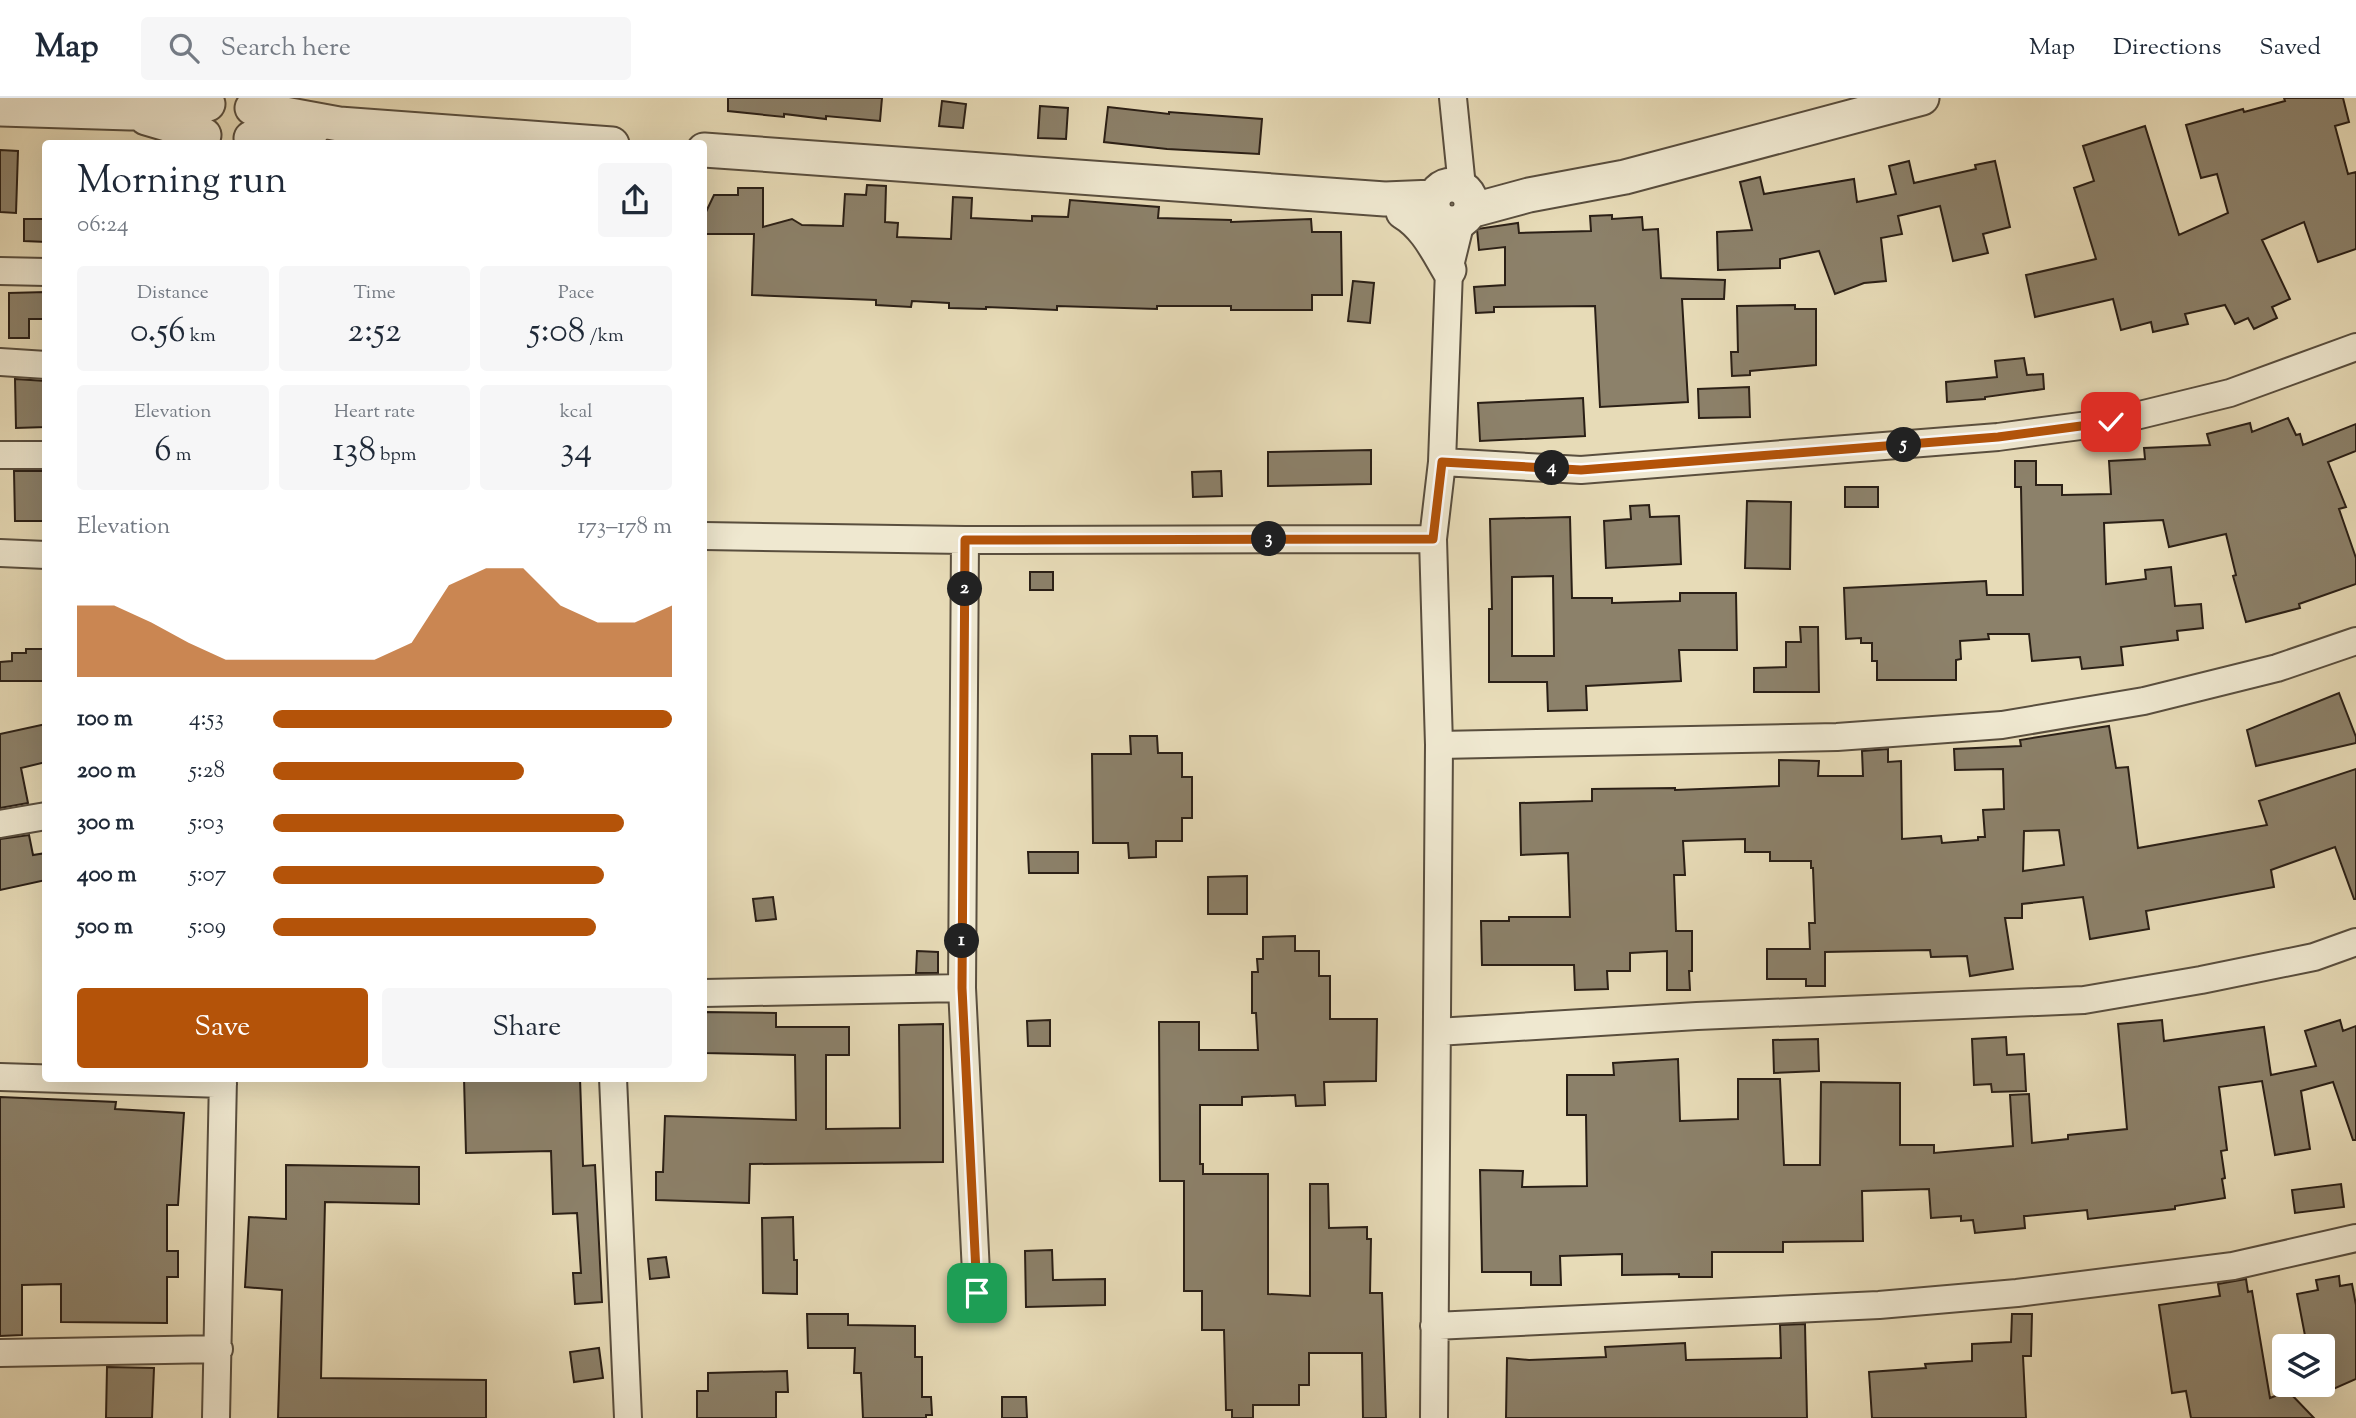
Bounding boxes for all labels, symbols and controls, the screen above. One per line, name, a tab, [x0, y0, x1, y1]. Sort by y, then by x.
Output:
search box	[141, 17, 631, 80]
text: Map	[35, 24, 99, 72]
icon: search	[165, 29, 203, 67]
text: Search here	[221, 30, 351, 67]
text: Map	[2029, 31, 2075, 65]
text: Directions	[2113, 31, 2221, 65]
text: Saved	[2259, 31, 2321, 65]
text: Morning run	[77, 156, 287, 210]
button: share	[598, 163, 672, 237]
text: 06:24	[77, 209, 129, 242]
text: Distance	[137, 280, 209, 307]
text: Time	[353, 280, 396, 307]
text: Pace	[558, 280, 594, 307]
text: 0.56	[130, 307, 186, 358]
text: 2:52	[348, 307, 401, 358]
text: 5:08	[529, 307, 585, 358]
text: km	[186, 323, 216, 350]
text: /km	[585, 323, 624, 350]
pin	[2081, 392, 2141, 452]
text: Elevation	[134, 399, 211, 426]
text: Heart rate	[334, 399, 415, 426]
text: kcal	[560, 399, 592, 426]
icon: check	[2092, 403, 2130, 441]
text: 6	[154, 426, 172, 477]
text: 138	[332, 426, 376, 477]
text: 34	[560, 426, 592, 477]
pin: 5	[1886, 428, 1922, 462]
text: 5	[1900, 431, 1907, 458]
text: m	[172, 442, 191, 469]
text: bpm	[376, 442, 417, 469]
pin: 4	[1534, 450, 1570, 486]
text: 4	[1547, 454, 1556, 481]
text: Elevation	[77, 511, 170, 544]
text: 173–178 m	[578, 511, 672, 544]
pin: 3	[1252, 522, 1286, 556]
text: 3	[1265, 525, 1272, 552]
pin: 2	[948, 572, 982, 606]
text: 2	[960, 575, 969, 602]
text: 100 m	[77, 703, 133, 736]
text: 4:53	[189, 703, 224, 736]
text: 200 m	[77, 755, 136, 788]
text: 5:28	[189, 755, 225, 788]
text: 300 m	[77, 807, 134, 840]
text: 5:03	[189, 807, 224, 840]
text: 400 m	[77, 859, 137, 892]
text: 5:07	[189, 859, 226, 892]
text: 500 m	[77, 911, 133, 944]
text: 5:09	[189, 911, 226, 944]
pin: 1	[944, 924, 979, 958]
text: 1	[958, 927, 965, 954]
button: Save	[77, 988, 368, 1068]
button: Share	[382, 988, 672, 1068]
pin	[947, 1263, 1007, 1323]
icon: arrive	[958, 1274, 996, 1312]
map controls	[2272, 1334, 2335, 1397]
button: layers	[2272, 1334, 2335, 1397]

